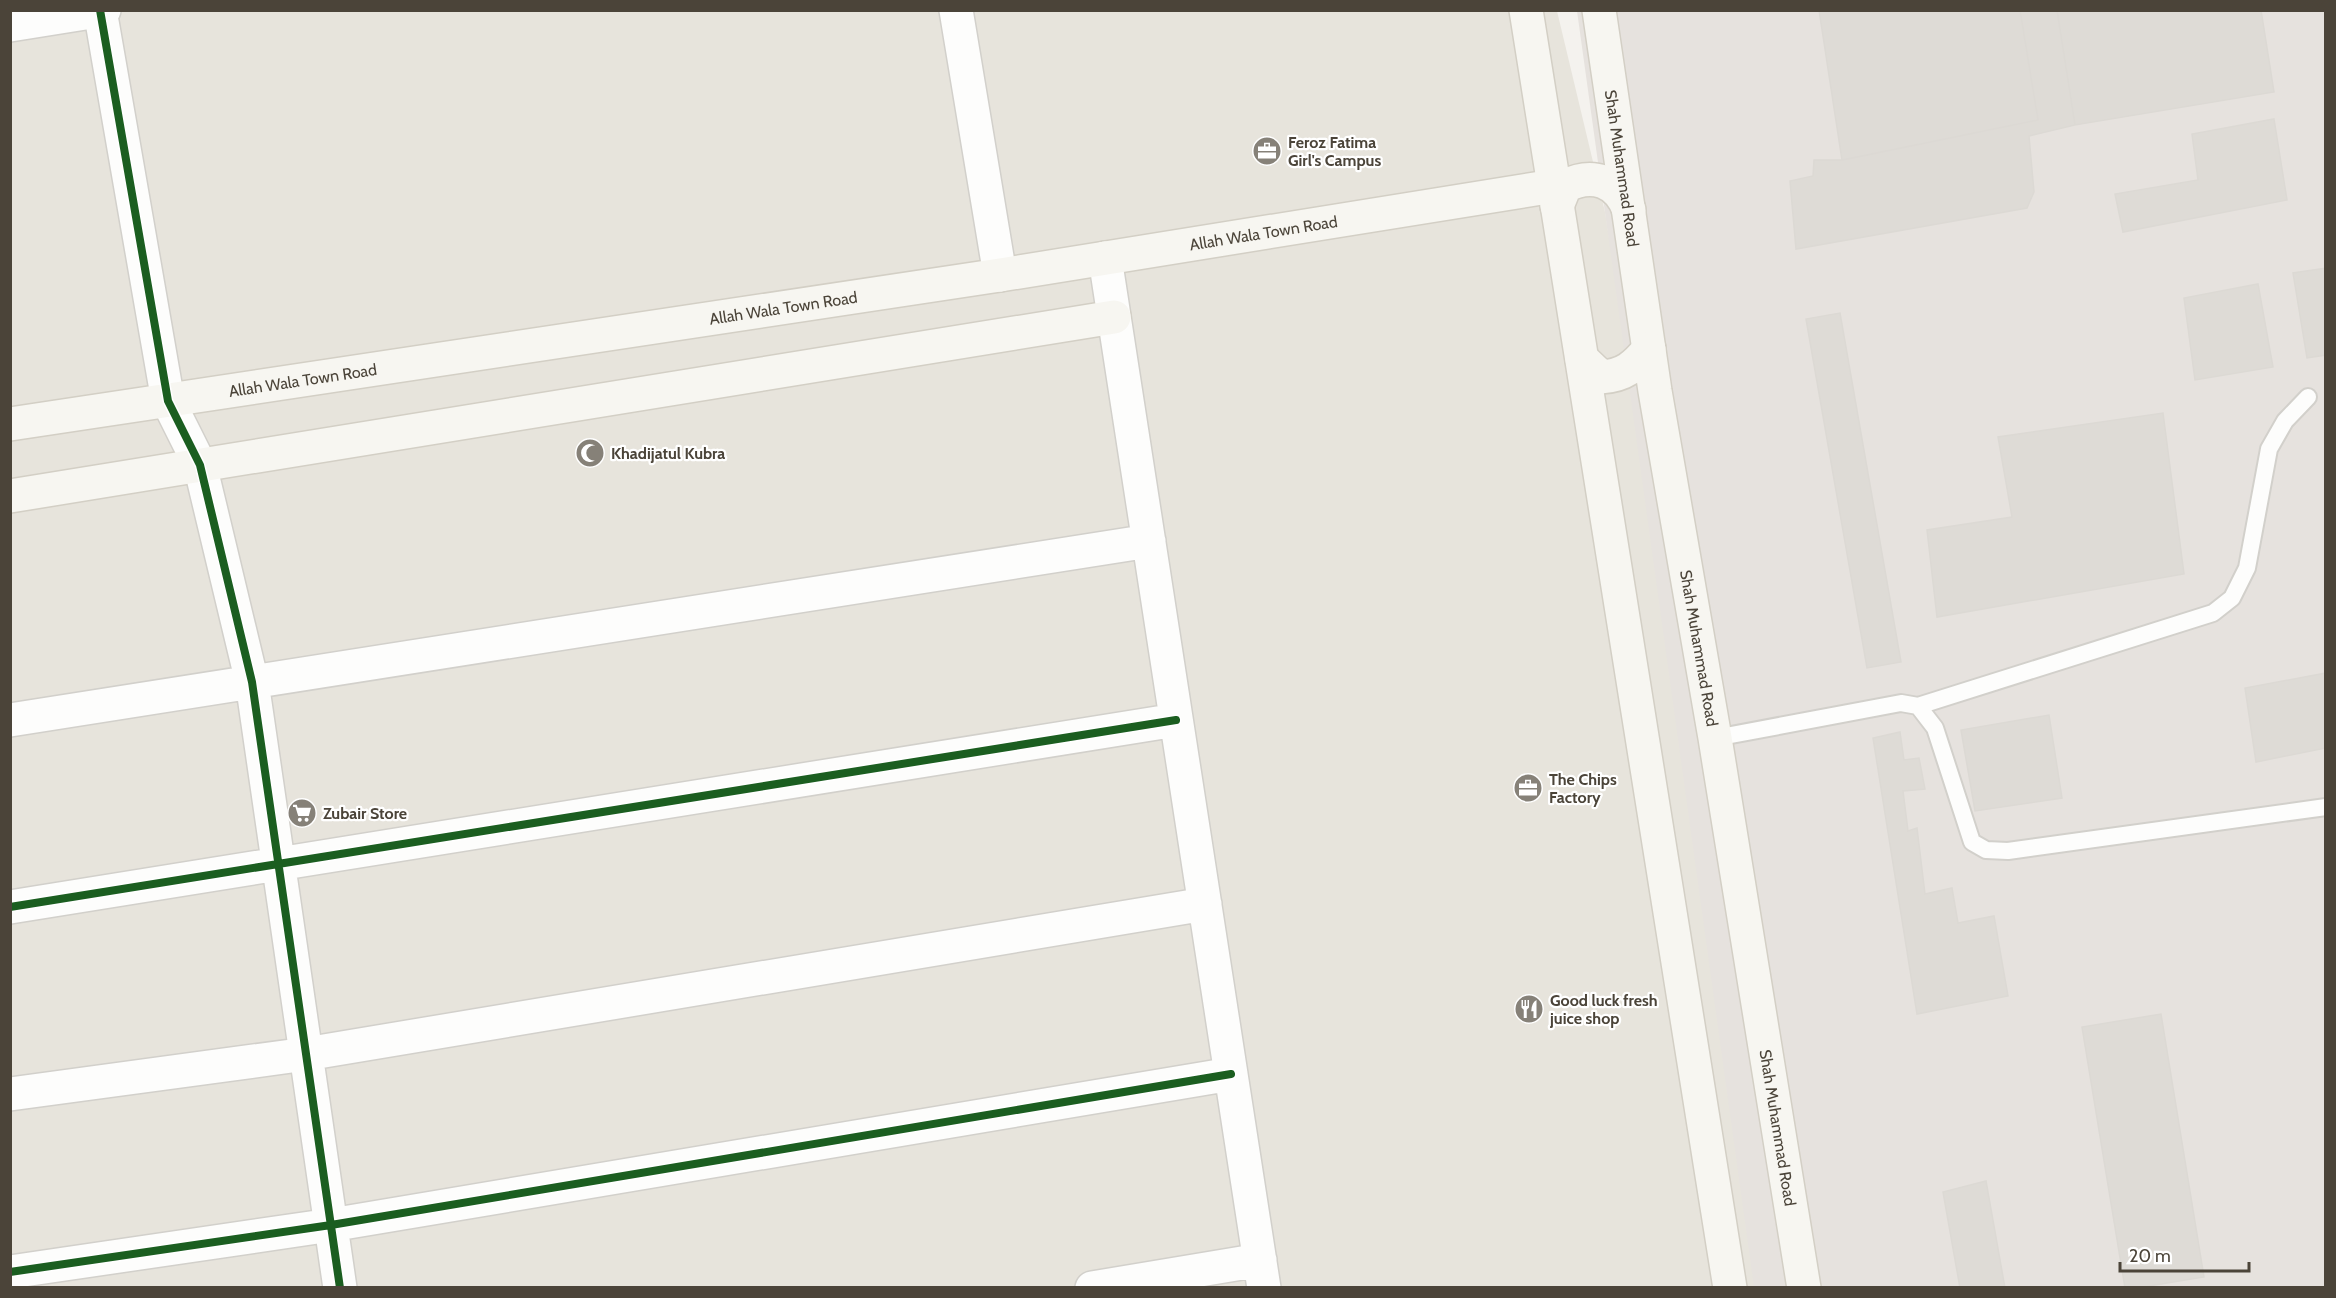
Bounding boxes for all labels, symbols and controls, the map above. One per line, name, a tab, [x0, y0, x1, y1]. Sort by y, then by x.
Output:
street label: Shah Muhammad Road	[1601, 89, 1643, 248]
place label: Feroz Fatima Girl's Campus	[1288, 133, 1381, 170]
office icon: Feroz Fatima Girl's Campus	[1251, 135, 1283, 167]
street label: Allah Wala Town Road	[1188, 212, 1339, 254]
street label: Allah Wala Town Road	[708, 288, 859, 329]
street label: Allah Wala Town Road	[227, 360, 378, 401]
mosque icon: Khadijatul Kubra	[574, 437, 606, 469]
place label: Khadijatul Kubra	[611, 444, 725, 463]
street label: Shah Muhammad Road	[1676, 568, 1722, 728]
place label: The Chips Factory	[1549, 770, 1617, 807]
office icon: The Chips Factory	[1512, 772, 1544, 804]
supermarket icon: Zubair Store	[286, 797, 318, 829]
place label: Zubair Store	[323, 804, 407, 823]
place label: Good luck fresh juice shop	[1549, 991, 1658, 1028]
restaurant icon: Good luck fresh juice shop	[1513, 993, 1545, 1025]
street label: Shah Muhammad Road	[1756, 1048, 1800, 1208]
scale bar	[2120, 1235, 2249, 1273]
text: 20 m	[2129, 1245, 2171, 1267]

